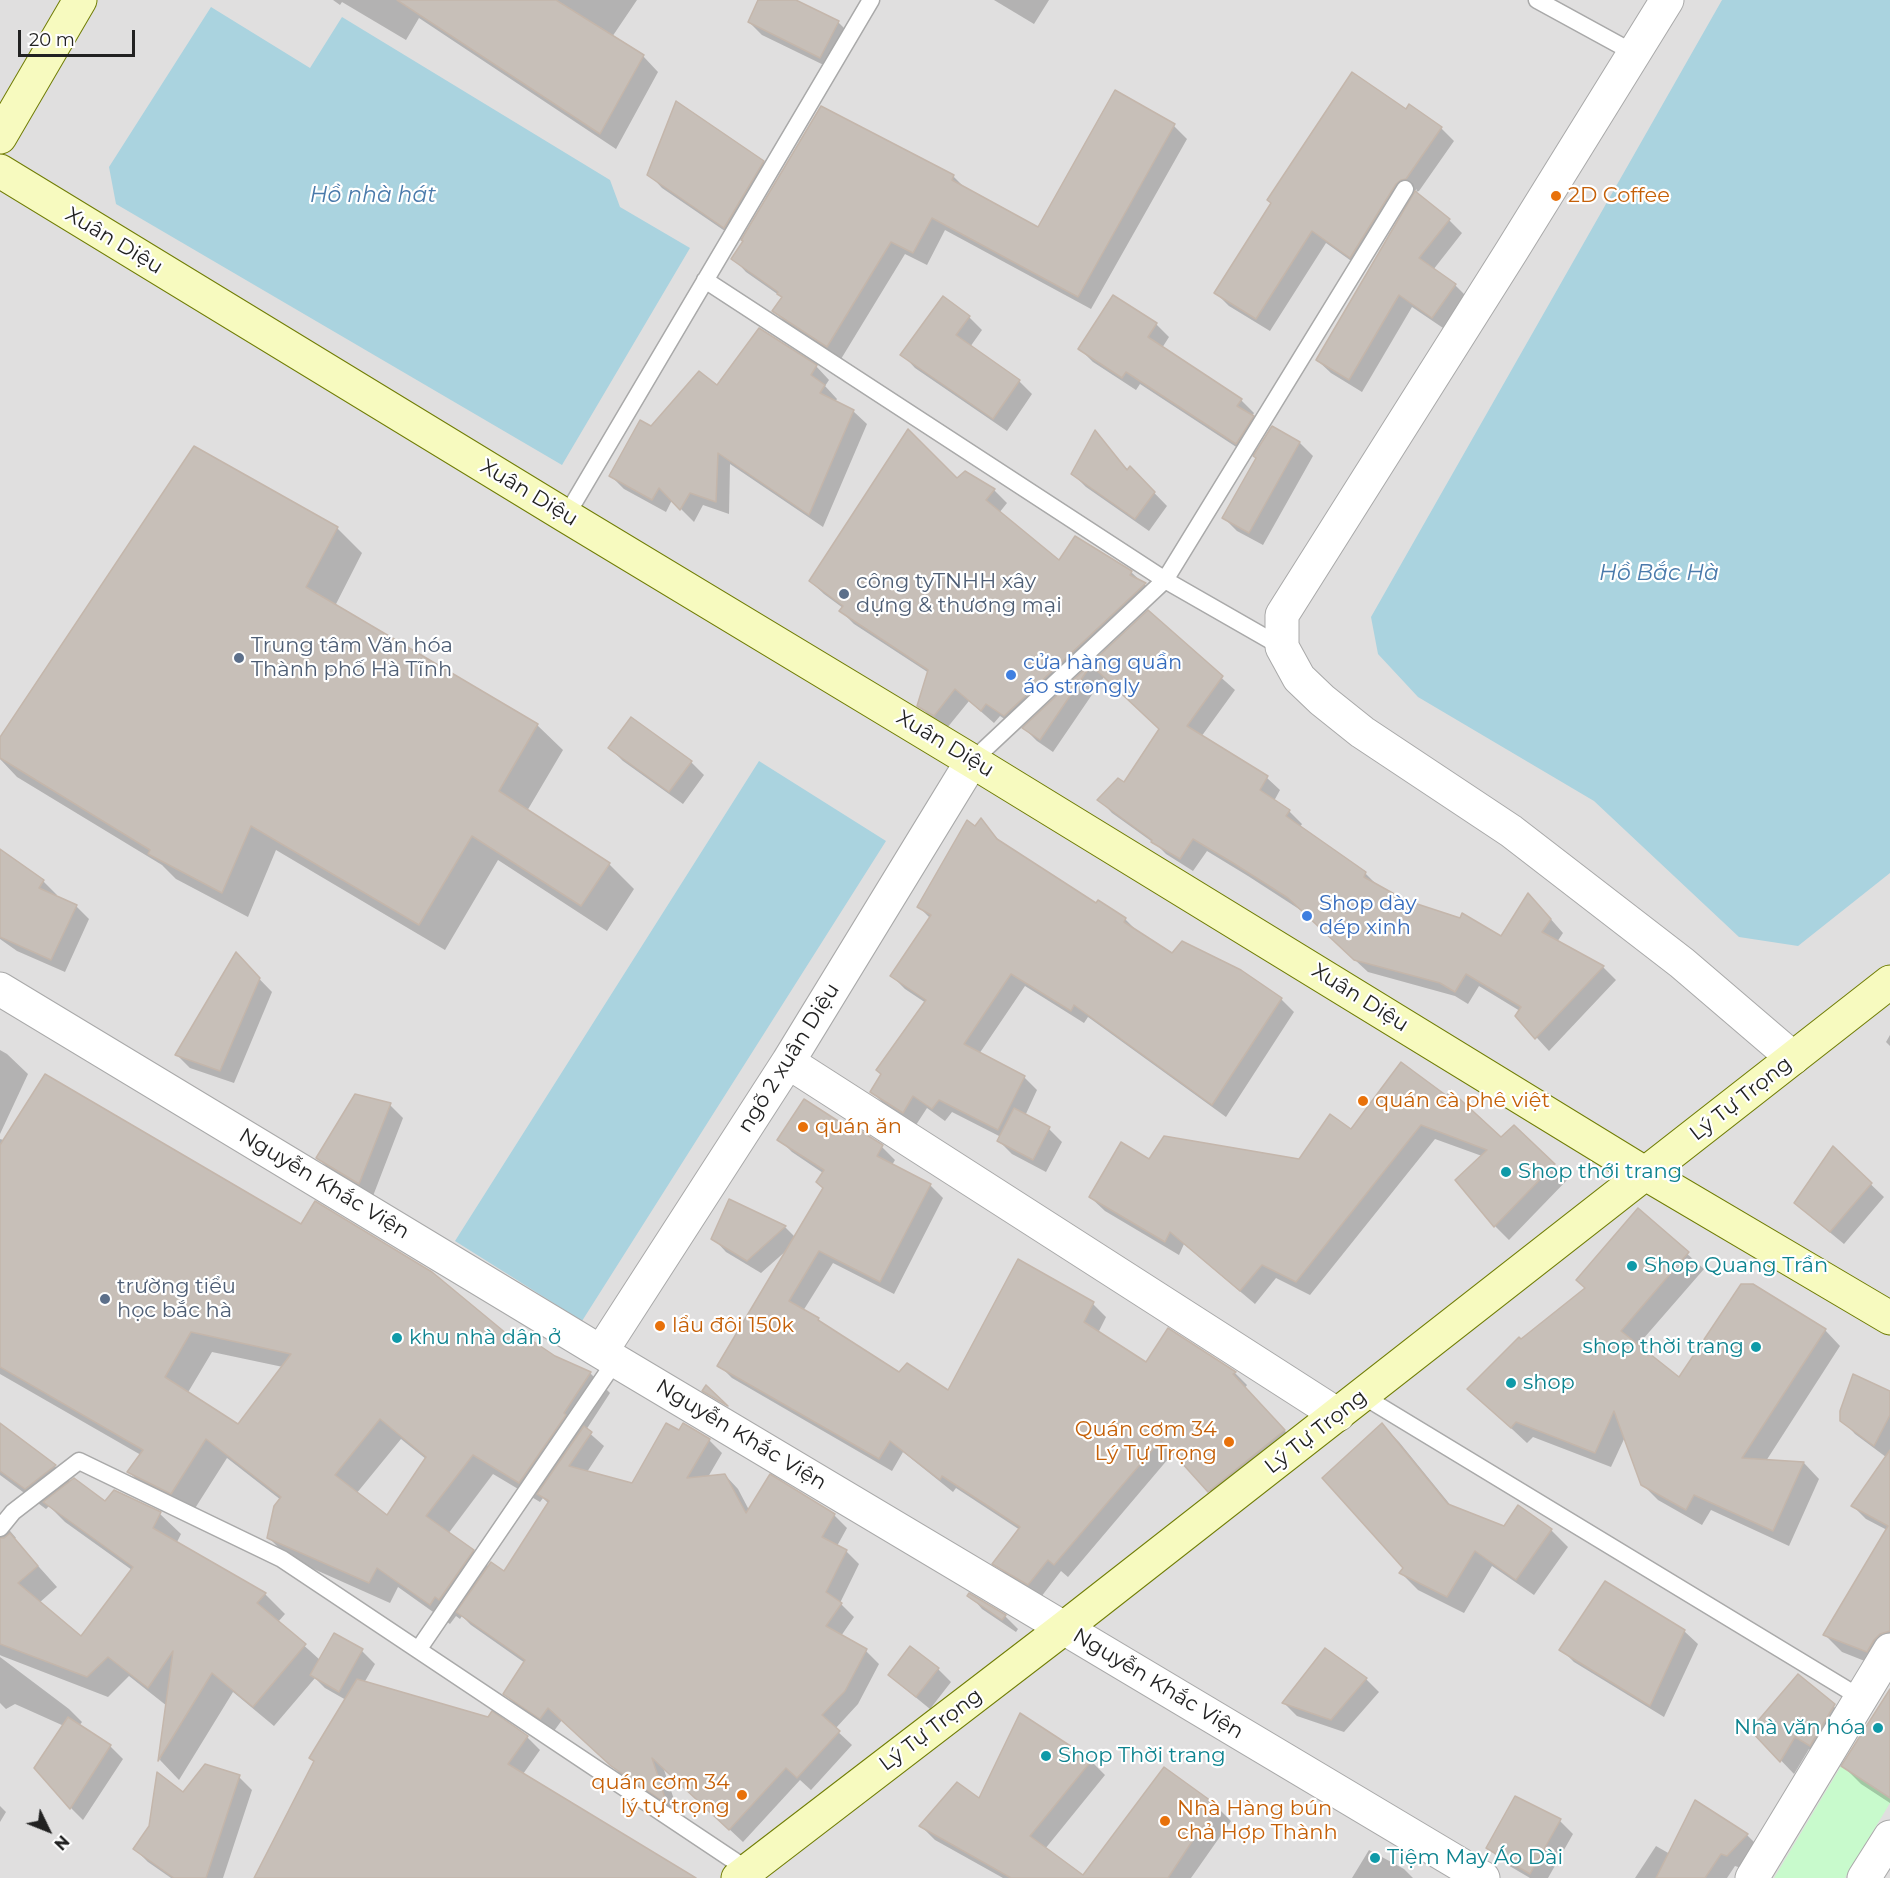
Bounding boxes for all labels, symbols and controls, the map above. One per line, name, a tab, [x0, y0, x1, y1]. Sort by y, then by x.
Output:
scale bar	[21, 18, 138, 56]
text: 20 m	[29, 29, 75, 51]
water label: Hồ nhà hát	[310, 183, 436, 209]
place label: 2D Coffee	[1568, 183, 1670, 209]
marker: 2D Coffee	[1549, 189, 1563, 203]
street label: Xuân Diệu	[61, 202, 167, 280]
street label: Xuân Diệu	[476, 454, 582, 532]
water label: Hồ Bắc Hà	[1599, 561, 1719, 587]
place label: công tyTNHH xây dựng & thương mại	[856, 569, 1062, 619]
marker: công tyTNHH xây dựng & thương mại	[837, 587, 851, 601]
place label: Trung tâm Văn hóa Thành phố Hà Tĩnh	[251, 633, 453, 683]
place label: cửa hàng quần áo strongly	[1023, 650, 1182, 700]
marker: Trung tâm Văn hóa Thành phố Hà Tĩnh	[232, 651, 246, 665]
marker: cửa hàng quần áo strongly	[1004, 668, 1018, 682]
street label: Xuân Diệu	[892, 705, 998, 783]
place label: Shop dày dép xinh	[1319, 891, 1417, 941]
marker: Shop dày dép xinh	[1300, 909, 1314, 923]
street label: Xuân Diệu	[1307, 958, 1413, 1038]
street label: ngõ 2 xuân Diệu	[733, 979, 845, 1137]
street label: Lý Tự Trọng	[1685, 1051, 1797, 1147]
place label: quán cà phê việt	[1375, 1088, 1550, 1114]
marker: quán cà phê việt	[1356, 1094, 1370, 1108]
place label: quán ăn	[815, 1114, 902, 1140]
marker: quán ăn	[796, 1120, 810, 1134]
street label: Nguyễn Khắc Viện	[234, 1123, 414, 1245]
place label: Shop thới trang	[1518, 1159, 1682, 1185]
marker: Shop thới trang	[1499, 1165, 1513, 1179]
place label: Shop Quang Trần	[1644, 1253, 1828, 1279]
marker: Shop Quang Trần	[1625, 1259, 1639, 1273]
place label: trường tiểu học bắc hà	[117, 1274, 236, 1324]
marker: trường tiểu học bắc hà	[98, 1292, 112, 1306]
place label: lẩu đôi 150k	[672, 1313, 794, 1339]
marker: lẩu đôi 150k	[653, 1319, 667, 1333]
place label: khu nhà dân ở	[409, 1325, 561, 1351]
marker: khu nhà dân ở	[390, 1331, 404, 1345]
place label: shop thời trang	[1583, 1334, 1744, 1360]
marker: shop thời trang	[1749, 1340, 1763, 1354]
place label: shop	[1523, 1370, 1575, 1396]
street label: Nguyễn Khắc Viện	[651, 1374, 831, 1496]
marker: shop	[1504, 1376, 1518, 1390]
street label: Lý Tự Trọng	[1260, 1384, 1372, 1480]
place label: Quán cơm 34 Lý Tự Trọng	[1075, 1417, 1217, 1467]
marker: Quán cơm 34 Lý Tự Trọng	[1222, 1435, 1236, 1449]
street label: Nguyễn Khắc Viện	[1068, 1623, 1248, 1745]
street label: Lý Tự Trọng	[875, 1683, 987, 1777]
place label: Nhà văn hóa	[1734, 1715, 1866, 1741]
marker: Nhà văn hóa	[1871, 1721, 1885, 1735]
place label: Shop Thời trang	[1058, 1743, 1226, 1769]
marker: Shop Thời trang	[1039, 1749, 1053, 1763]
place label: quán cơm 34 lý tự trọng	[591, 1770, 730, 1820]
marker: quán cơm 34 lý tự trọng	[735, 1788, 749, 1802]
place label: Nhà Hàng bún chả Hợp Thành	[1177, 1796, 1338, 1846]
north arrow	[18, 1800, 78, 1860]
marker: Nhà Hàng bún chả Hợp Thành	[1158, 1814, 1172, 1828]
text: N	[50, 1831, 73, 1854]
place label: Tiệm May Áo Dài	[1387, 1845, 1563, 1871]
marker: Tiệm May Áo Dài	[1368, 1851, 1382, 1865]

